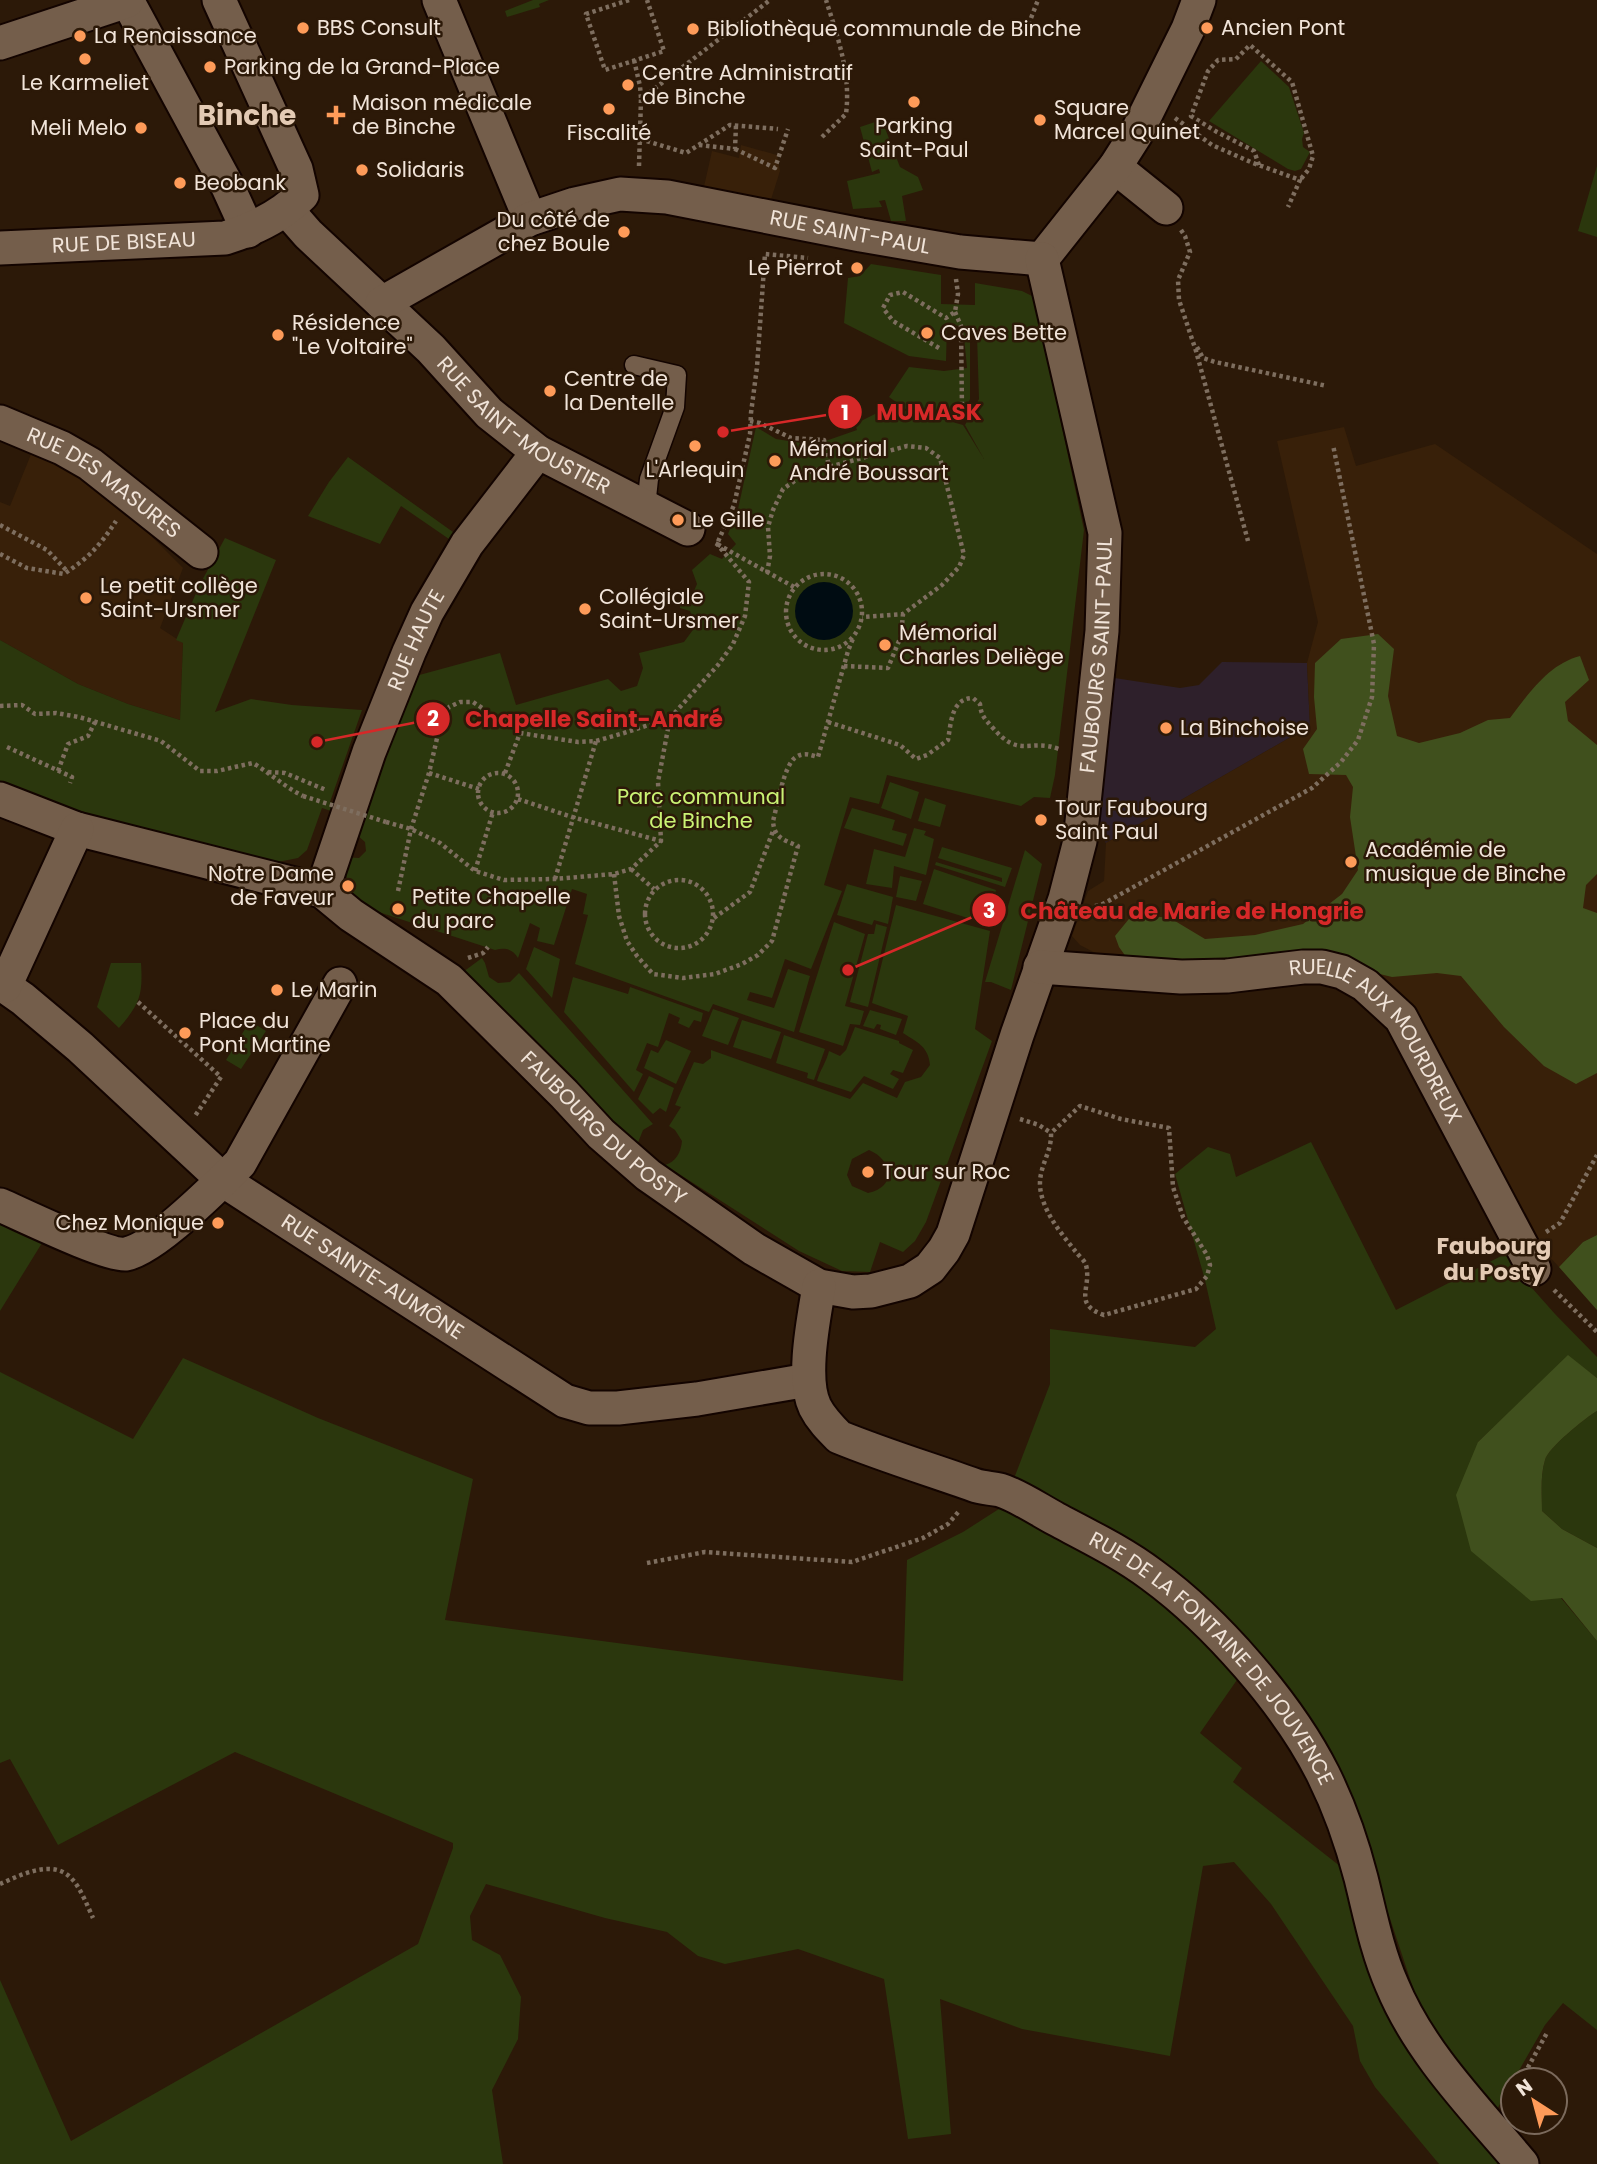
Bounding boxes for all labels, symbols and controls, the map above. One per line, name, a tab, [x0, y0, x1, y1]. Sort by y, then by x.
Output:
place label: BBS Consult	[317, 13, 441, 42]
place label: Ancien Pont	[1221, 13, 1345, 42]
place label: Bibliothèque communale de Binche	[707, 14, 1081, 43]
marker: BBS Consult	[295, 20, 311, 36]
marker: Ancien Pont	[1199, 20, 1215, 36]
place label: La Renaissance	[94, 21, 257, 50]
marker: Bibliothèque communale de Binche	[685, 21, 701, 37]
marker: La Renaissance	[72, 28, 88, 44]
marker: Le Karmeliet	[77, 51, 93, 67]
place label: Parking de la Grand-Place	[224, 52, 500, 81]
place label: Centre Administratif de Binche	[642, 58, 853, 111]
marker: Parking de la Grand-Place	[202, 59, 218, 75]
place label: Le Karmeliet	[21, 68, 149, 97]
marker: Centre Administratif de Binche	[620, 77, 636, 93]
place label: Maison médicale de Binche	[352, 88, 532, 141]
place label: Square Marcel Quinet	[1054, 93, 1200, 146]
marker: Parking Saint-Paul	[906, 94, 922, 110]
district label: Binche	[198, 96, 296, 135]
marker: Fiscalité	[601, 101, 617, 117]
marker: Maison médicale de Binche	[326, 105, 346, 125]
place label: Parking Saint-Paul	[859, 111, 969, 164]
marker: Square Marcel Quinet	[1032, 112, 1048, 128]
place label: Meli Melo	[30, 113, 127, 142]
place label: Fiscalité	[567, 118, 651, 147]
marker: Meli Melo	[133, 120, 149, 136]
place label: Solidaris	[376, 155, 464, 184]
marker: Solidaris	[354, 162, 370, 178]
place label: Beobank	[194, 168, 286, 197]
marker: Beobank	[172, 175, 188, 191]
street label: RUE SAINT-PAUL	[767, 202, 932, 261]
place label: Du côté de chez Boule	[496, 205, 610, 258]
street label: RUE DE BISEAU	[51, 224, 196, 260]
marker: Du côté de chez Boule	[616, 224, 632, 240]
place label: Le Pierrot	[748, 253, 843, 282]
marker: Le Pierrot	[849, 260, 865, 276]
place label: Résidence "Le Voltaire"	[292, 308, 413, 361]
place label: Caves Bette	[941, 318, 1067, 347]
marker: Caves Bette	[919, 325, 935, 341]
marker: Résidence "Le Voltaire"	[270, 327, 286, 343]
street label: RUE SAINT-MOUSTIER	[431, 350, 616, 501]
place label: Centre de la Dentelle	[564, 364, 674, 417]
marker: Centre de la Dentelle	[542, 383, 558, 399]
callout: MUMASK	[828, 390, 996, 434]
text: MUMASK	[876, 396, 982, 428]
text: 1	[841, 398, 849, 427]
street label: RUE DES MASURES	[22, 420, 187, 545]
place label: Mémorial André Boussart	[789, 434, 949, 487]
marker: L'Arlequin	[687, 438, 703, 454]
marker: Mémorial André Boussart	[767, 453, 783, 469]
place label: L'Arlequin	[646, 455, 744, 484]
place label: Le Gille	[692, 505, 765, 534]
marker: Le Gille	[670, 512, 686, 528]
street label: FAUBOURG SAINT-PAUL	[1072, 537, 1119, 774]
place label: Le petit collège Saint-Ursmer	[100, 571, 258, 624]
place label: Collégiale Saint-Ursmer	[599, 582, 739, 635]
street label: RUE HAUTE	[380, 584, 451, 695]
marker: Le petit collège Saint-Ursmer	[78, 590, 94, 606]
marker: Collégiale Saint-Ursmer	[577, 601, 593, 617]
place label: Mémorial Charles Deliège	[899, 618, 1064, 671]
marker: Mémorial Charles Deliège	[877, 637, 893, 653]
callout: Chapelle Saint-André	[416, 697, 737, 741]
text: Chapelle Saint-André	[465, 703, 723, 735]
text: 2	[427, 704, 439, 733]
place label: La Binchoise	[1180, 713, 1309, 742]
marker: La Binchoise	[1158, 720, 1174, 736]
park label: Parc communal de Binche	[617, 782, 785, 835]
place label: Tour Faubourg Saint Paul	[1055, 793, 1208, 846]
marker: Tour Faubourg Saint Paul	[1033, 812, 1049, 828]
place label: Académie de musique de Binche	[1365, 835, 1566, 888]
marker: Académie de musique de Binche	[1343, 854, 1359, 870]
place label: Notre Dame de Faveur	[208, 859, 334, 912]
marker: Notre Dame de Faveur	[340, 878, 356, 894]
place label: Petite Chapelle du parc	[412, 882, 571, 935]
callout: Château de Marie de Hongrie	[971, 888, 1377, 932]
text: Château de Marie de Hongrie	[1020, 895, 1364, 927]
text: 3	[983, 896, 995, 925]
marker: Petite Chapelle du parc	[390, 901, 406, 917]
street label: RUELLE AUX MOURDREUX	[1287, 952, 1469, 1128]
place label: Le Marin	[291, 975, 377, 1004]
marker: Le Marin	[269, 982, 285, 998]
place label: Place du Pont Martine	[199, 1006, 331, 1059]
marker: Place du Pont Martine	[177, 1025, 193, 1041]
street label: FAUBOURG DU POSTY	[515, 1044, 693, 1212]
place label: Tour sur Roc	[882, 1157, 1010, 1186]
marker: Tour sur Roc	[860, 1164, 876, 1180]
street label: RUE SAINTE-AUMÔNE	[276, 1207, 470, 1346]
place label: Chez Monique	[55, 1208, 204, 1237]
marker: Chez Monique	[210, 1215, 226, 1231]
district label: Faubourg du Posty	[1437, 1230, 1551, 1288]
street label: RUE DE LA FONTAINE DE JOUVENCE	[1084, 1524, 1341, 1790]
north arrow	[1499, 2066, 1569, 2136]
text: N	[1511, 2073, 1538, 2103]

